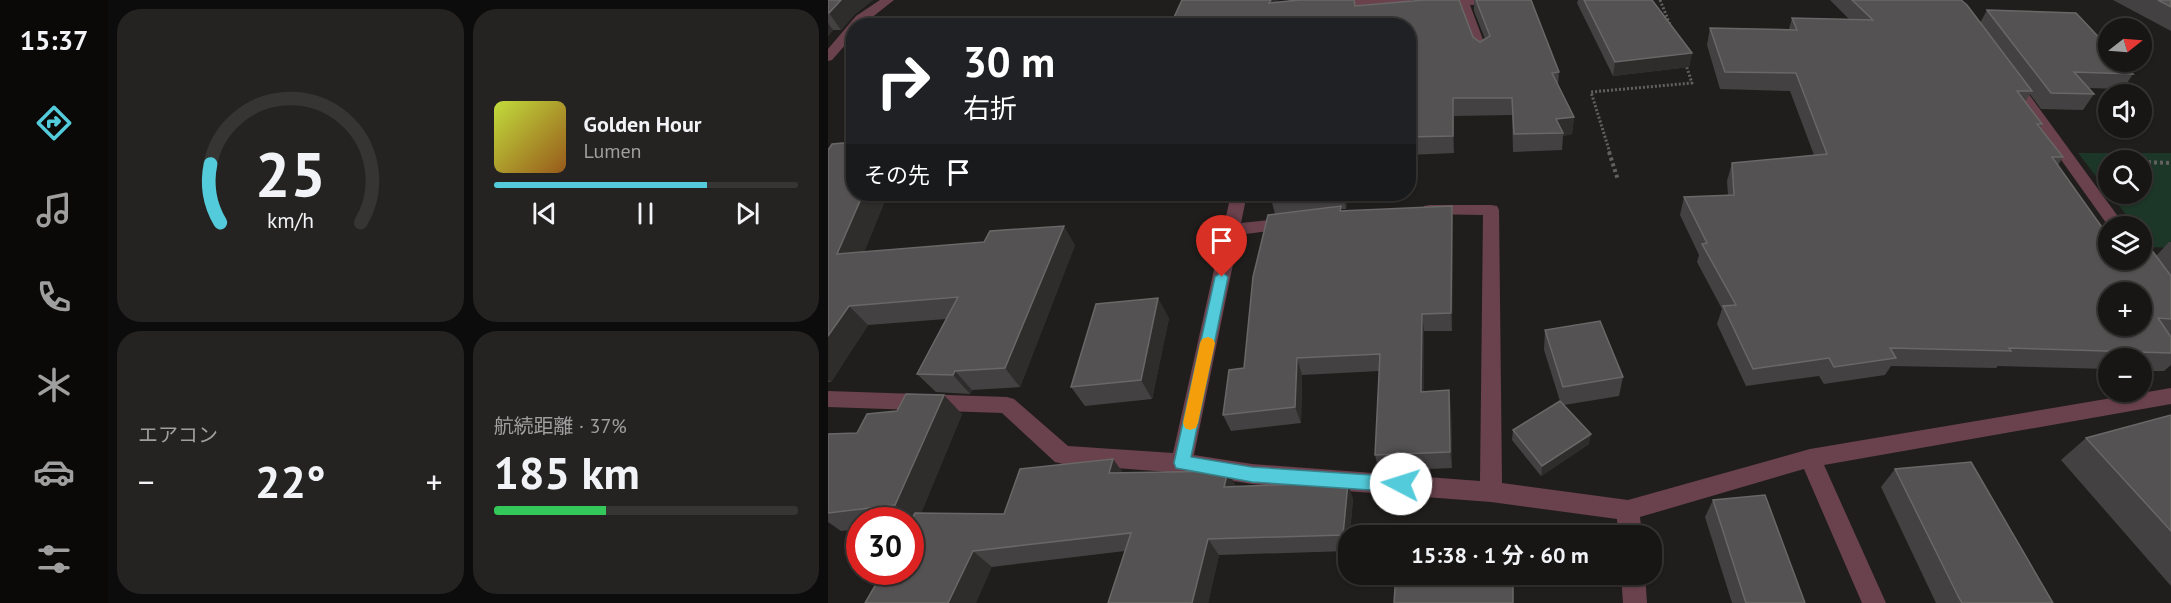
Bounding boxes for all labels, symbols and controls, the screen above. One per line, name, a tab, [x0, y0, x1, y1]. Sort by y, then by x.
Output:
north arrow	[2098, 18, 2152, 72]
map controls	[2098, 18, 2152, 402]
text: 15:37	[20, 23, 88, 57]
text: 30 m	[963, 34, 1055, 89]
icon: right	[864, 42, 942, 120]
button: sound	[2098, 84, 2152, 138]
text: 右折	[963, 91, 1017, 125]
icon: directions	[33, 102, 75, 144]
text: Golden Hour	[584, 110, 701, 138]
text: 25	[255, 133, 326, 214]
text: Lumen	[584, 138, 642, 164]
button: search	[2098, 150, 2152, 204]
icon: arrive	[942, 156, 975, 189]
text: その先	[864, 161, 930, 189]
icon: music	[33, 189, 75, 231]
icon: previous	[528, 197, 561, 230]
icon: pause	[629, 197, 662, 230]
icon: next	[731, 197, 764, 230]
text: km/h	[267, 206, 314, 234]
pin	[1196, 215, 1247, 277]
button: layers	[2098, 216, 2152, 270]
icon: arrive	[1205, 224, 1238, 257]
icon: phone	[33, 276, 75, 318]
button: +	[2098, 282, 2152, 336]
button: −	[2098, 348, 2152, 402]
icon: climate	[33, 364, 75, 406]
text: 航続距離 · 37%	[494, 413, 627, 439]
text: エアコン	[138, 422, 218, 448]
text: 185 km	[494, 443, 640, 501]
icon: car	[33, 451, 75, 493]
text: 22°	[255, 452, 326, 510]
position arrow	[1369, 452, 1433, 516]
text: −	[138, 460, 155, 503]
text: +	[426, 460, 442, 503]
speed limit sign: 30	[846, 507, 924, 585]
icon: filters	[33, 538, 75, 580]
text: 15:38 · 1 分 · 60 m	[1411, 541, 1589, 569]

